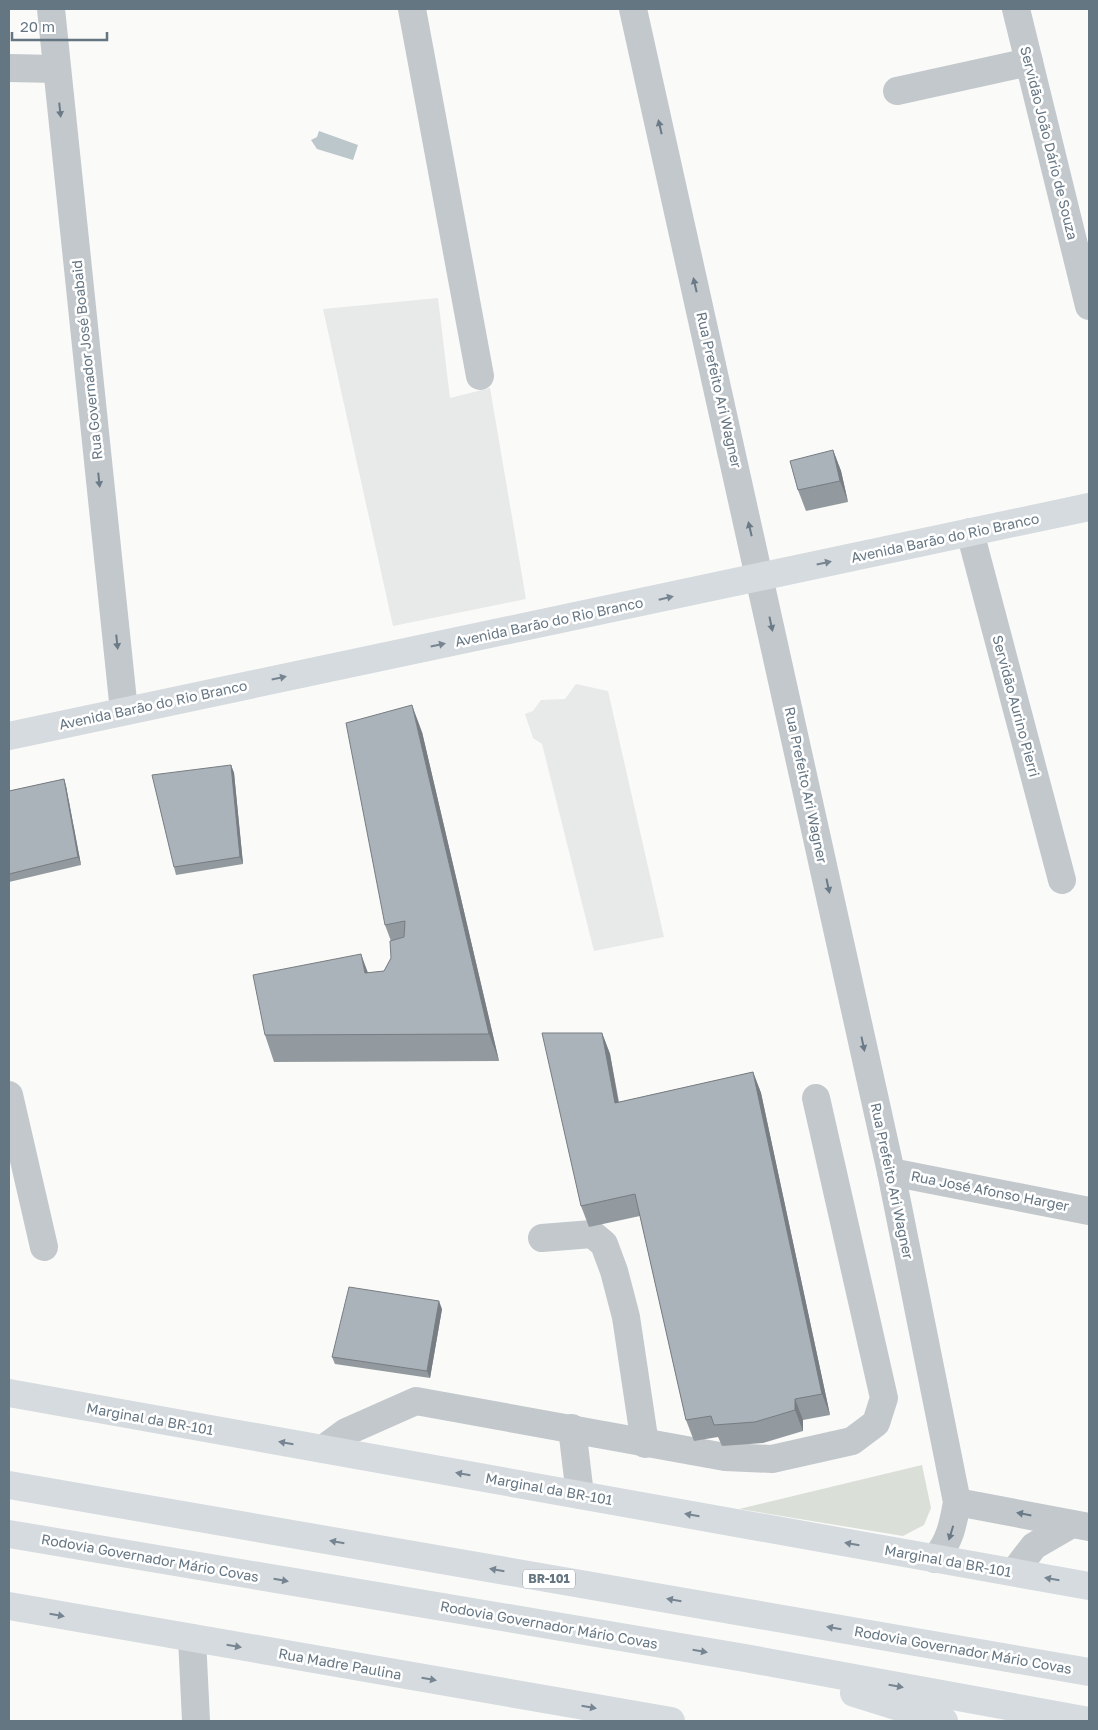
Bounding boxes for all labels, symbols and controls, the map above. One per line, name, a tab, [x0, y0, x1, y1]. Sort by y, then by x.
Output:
scale bar	[12, 10, 108, 42]
text: 20 m	[20, 17, 55, 35]
street label: Servidão João Dário de Souza	[1017, 44, 1082, 241]
one-way arrow	[56, 102, 64, 118]
one-way arrow	[656, 119, 664, 134]
street label: Rua Governador José Boabaid	[68, 259, 105, 461]
one-way arrow	[691, 278, 699, 293]
street label: Rua Prefeito Ari Wagner	[693, 310, 746, 470]
one-way arrow	[96, 472, 104, 488]
street label: Avenida Barão do Rio Branco	[849, 509, 1041, 566]
one-way arrow	[746, 522, 754, 537]
one-way arrow	[817, 559, 832, 567]
street label: Avenida Barão do Rio Branco	[453, 593, 645, 650]
one-way arrow	[658, 594, 673, 602]
one-way arrow	[767, 617, 775, 632]
street label: Servidão Aurino Pierri	[989, 633, 1044, 779]
one-way arrow	[113, 634, 121, 650]
one-way arrow	[430, 641, 446, 649]
one-way arrow	[271, 674, 286, 682]
street label: Avenida Barão do Rio Branco	[57, 676, 249, 733]
street label: Rua Prefeito Ari Wagner	[782, 705, 832, 865]
one-way arrow	[824, 878, 832, 893]
one-way arrow	[859, 1037, 867, 1052]
street label: Rua Prefeito Ari Wagner	[868, 1101, 918, 1261]
street label: Rua José Afonso Harger	[910, 1167, 1071, 1214]
street label: Marginal da BR-101	[85, 1399, 215, 1438]
one-way arrow	[278, 1438, 294, 1446]
street label: Marginal da BR-101	[484, 1469, 614, 1508]
one-way arrow	[455, 1470, 471, 1478]
one-way arrow	[1016, 1510, 1032, 1518]
one-way arrow	[684, 1511, 700, 1519]
one-way arrow	[946, 1525, 954, 1540]
street label: Rodovia Governador Mário Covas	[40, 1530, 260, 1585]
one-way arrow	[328, 1538, 344, 1546]
one-way arrow	[844, 1540, 860, 1548]
street label: Marginal da BR-101	[883, 1541, 1013, 1580]
one-way arrow	[488, 1565, 504, 1573]
road number: BR-101	[523, 1570, 575, 1588]
one-way arrow	[1044, 1575, 1059, 1583]
one-way arrow	[274, 1576, 290, 1584]
one-way arrow	[666, 1596, 682, 1604]
street label: Rodovia Governador Mário Covas	[439, 1597, 659, 1652]
one-way arrow	[49, 1611, 65, 1619]
street label: Rodovia Governador Mário Covas	[853, 1622, 1073, 1677]
one-way arrow	[826, 1623, 842, 1631]
one-way arrow	[227, 1642, 243, 1650]
street label: Rua Madre Paulina	[277, 1644, 403, 1683]
one-way arrow	[693, 1647, 709, 1655]
one-way arrow	[421, 1676, 437, 1684]
one-way arrow	[889, 1682, 905, 1690]
one-way arrow	[581, 1703, 597, 1711]

